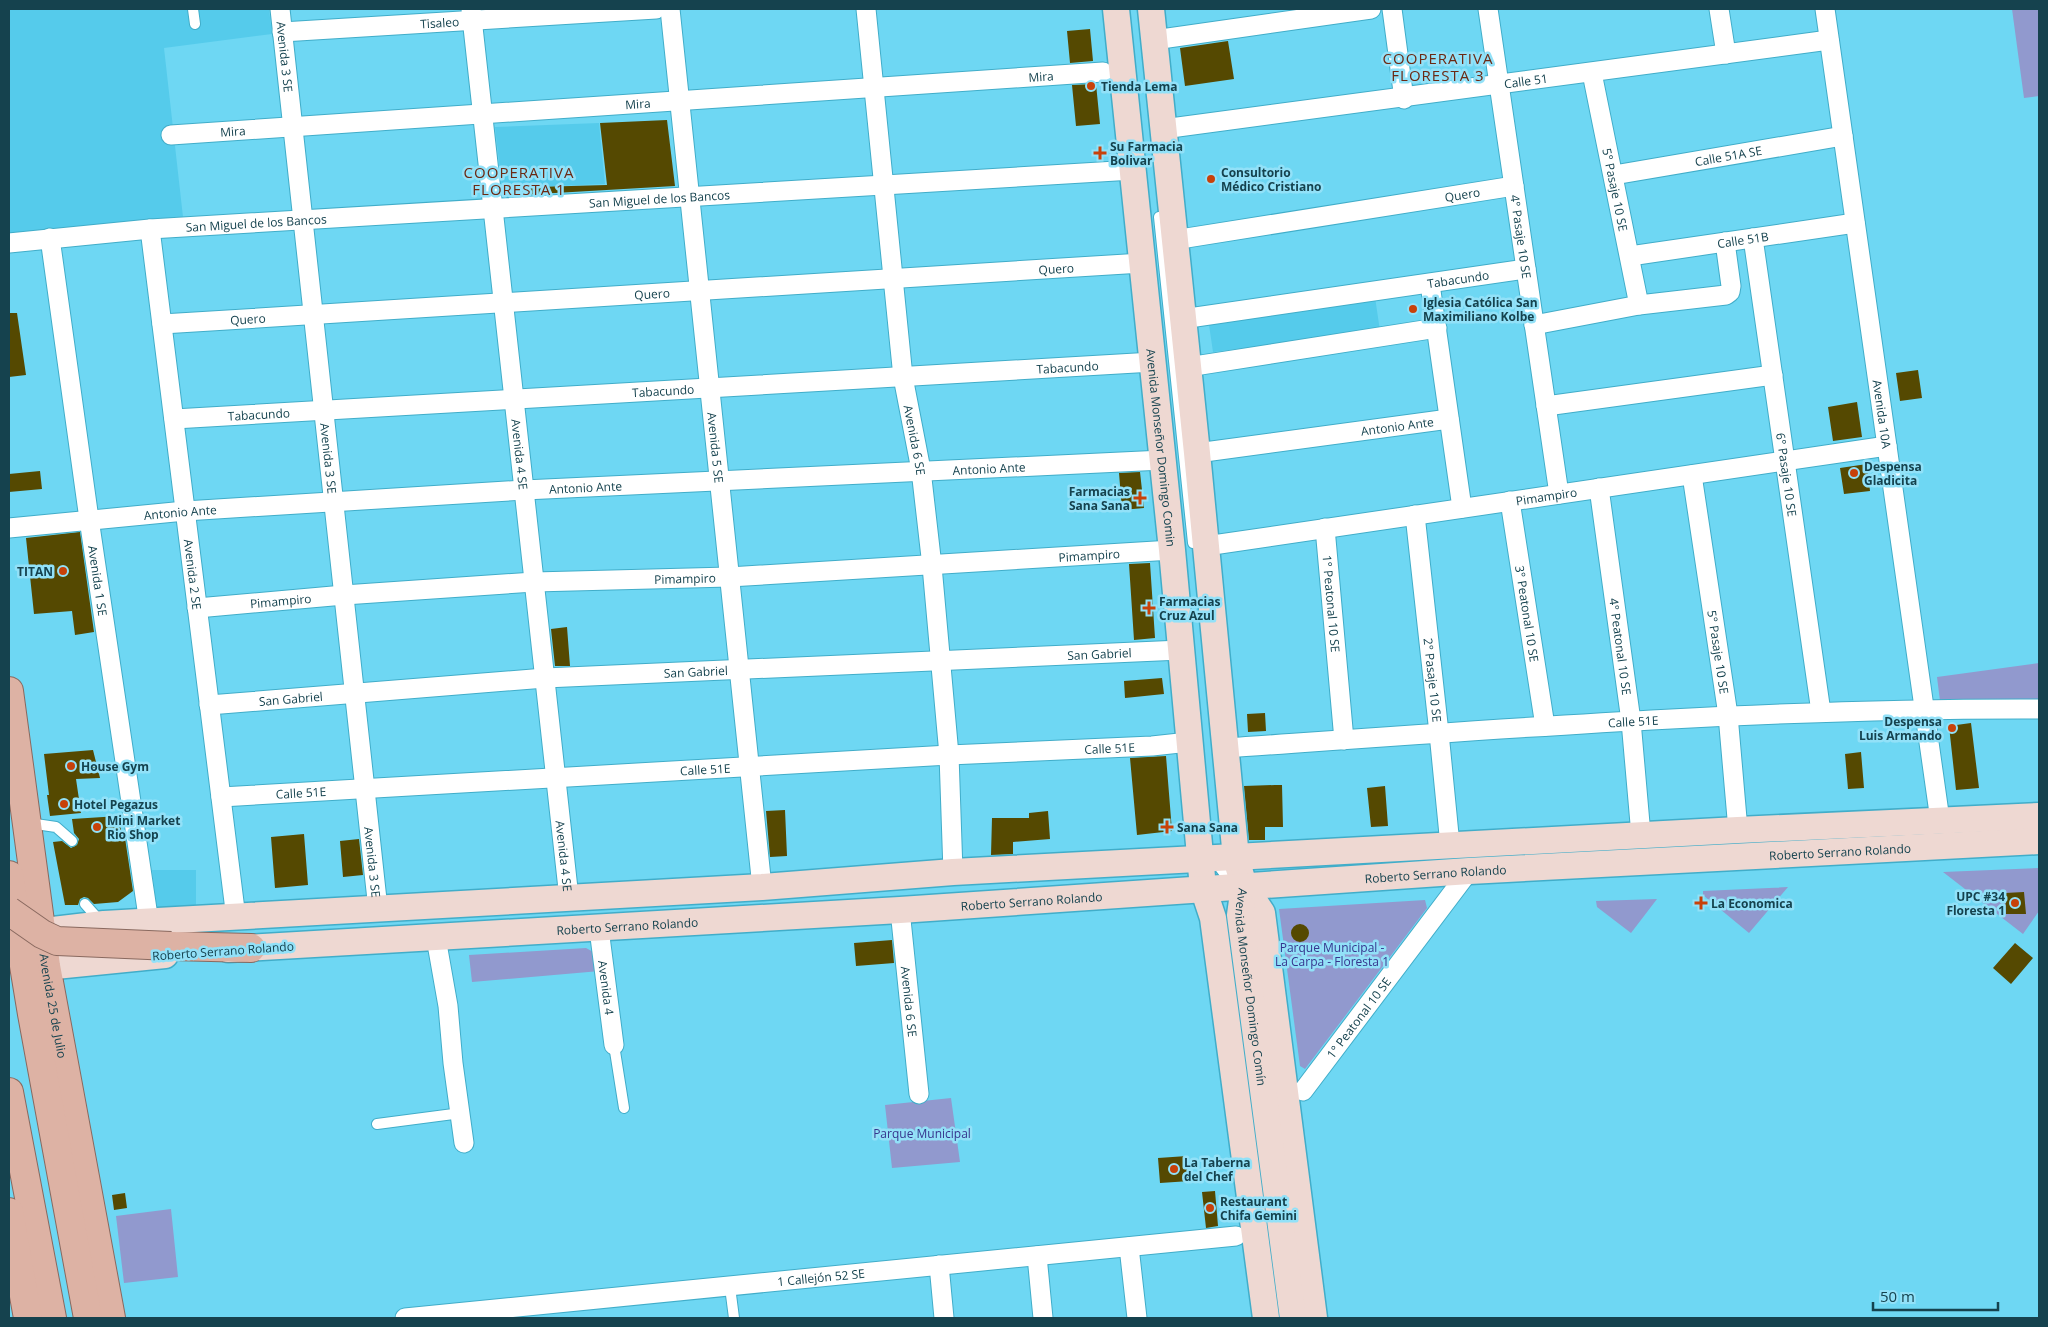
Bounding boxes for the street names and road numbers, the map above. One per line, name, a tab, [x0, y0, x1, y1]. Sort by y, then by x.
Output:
street label: Tisaleo	[420, 13, 460, 32]
street label: Avenida 3 SE	[273, 20, 297, 93]
street label: Mira	[1028, 67, 1054, 86]
street label: Calle 51	[1503, 69, 1549, 92]
street label: Mira	[625, 94, 651, 113]
street label: Mira	[220, 121, 246, 140]
street label: Calle 51A SE	[1693, 141, 1763, 170]
street label: 5° Pasaje 10 SE	[1599, 147, 1632, 233]
street label: Quero	[1443, 183, 1481, 205]
street label: San Miguel de los Bancos	[588, 186, 731, 211]
street label: 4° Pasaje 10 SE	[1507, 194, 1536, 280]
street label: San Miguel de los Bancos	[185, 210, 327, 235]
street label: Calle 51B	[1716, 227, 1770, 252]
street label: Quero	[1038, 259, 1075, 278]
street label: Tabacundo	[1426, 266, 1490, 292]
street label: Quero	[634, 284, 670, 303]
street label: Quero	[230, 309, 266, 328]
street label: Avenida Monseñor Domingo Comin	[1143, 348, 1180, 547]
street label: Tabacundo	[1036, 357, 1099, 377]
street label: Avenida 10A	[1869, 378, 1896, 450]
street label: Tabacundo	[632, 380, 695, 401]
street label: Avenida 6 SE	[900, 403, 930, 476]
street label: Tabacundo	[227, 404, 290, 424]
street label: Avenida 5 SE	[704, 411, 728, 484]
street label: Antonio Ante	[1360, 413, 1435, 439]
street label: Avenida 4 SE	[508, 418, 532, 491]
street label: Avenida 3 SE	[317, 422, 341, 495]
street label: 6° Pasaje 10 SE	[1773, 432, 1801, 518]
street label: Antonio Ante	[952, 458, 1026, 478]
street label: Antonio Ante	[549, 477, 623, 497]
street label: Pimampiro	[1515, 483, 1578, 509]
street label: Antonio Ante	[143, 501, 217, 523]
street label: Avenida 2 SE	[180, 538, 206, 611]
street label: Avenida 1 SE	[85, 544, 112, 617]
street label: Pimampiro	[1058, 545, 1121, 565]
street label: 1° Peatonal 10 SE	[1319, 554, 1345, 653]
street label: 3° Peatonal 10 SE	[1512, 564, 1543, 663]
street label: Pimampiro	[654, 569, 716, 587]
street label: Pimampiro	[249, 589, 312, 612]
street label: 4° Peatonal 10 SE	[1606, 597, 1636, 696]
street label: 5° Pasaje 10 SE	[1704, 609, 1733, 695]
street label: 2° Pasaje 10 SE	[1420, 637, 1446, 723]
street label: San Gabriel	[1067, 644, 1132, 663]
street label: San Gabriel	[663, 661, 728, 681]
street label: San Gabriel	[258, 687, 323, 709]
street label: Calle 51E	[1607, 711, 1659, 731]
street label: Calle 51E	[1084, 738, 1135, 757]
street label: Calle 51E	[679, 759, 731, 779]
street label: Calle 51E	[275, 782, 327, 802]
street label: Avenida 4 SE	[552, 820, 577, 892]
street label: Avenida 3 SE	[361, 826, 385, 898]
street label: Roberto Serrano Rolando	[1769, 839, 1911, 864]
street label: Roberto Serrano Rolando	[1364, 861, 1507, 887]
street label: Avenida Monseñor Domingo Comín	[1231, 887, 1271, 1087]
street label: Roberto Serrano Rolando	[960, 888, 1103, 914]
street label: Roberto Serrano Rolando	[556, 913, 699, 938]
street label: Roberto Serrano Rolando	[152, 938, 294, 964]
street label: Avenida 25 de Julio	[36, 953, 71, 1059]
street label: Avenida 4	[595, 959, 619, 1016]
street label: Avenida 6 SE	[897, 965, 922, 1038]
street label: 1° Peatonal 10 SE	[1322, 973, 1395, 1062]
street label: 1 Callejón 52 SE	[776, 1264, 866, 1290]

